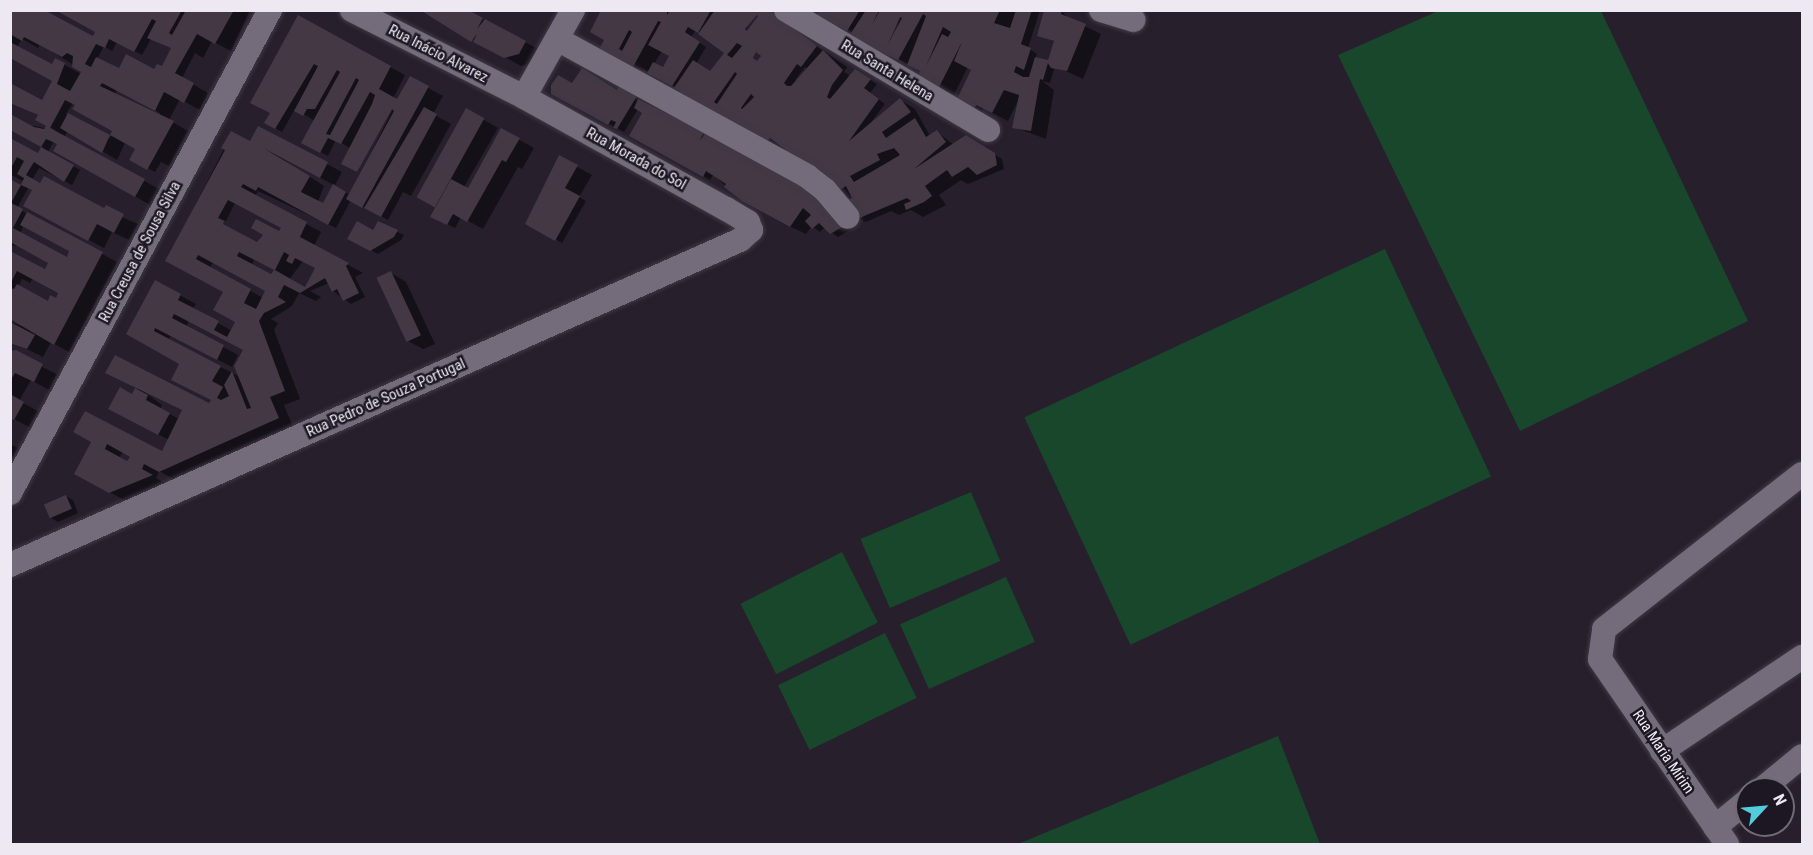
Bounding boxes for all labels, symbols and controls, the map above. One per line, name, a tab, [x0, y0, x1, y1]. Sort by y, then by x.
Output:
street label: Rua Inácio Alvarez	[385, 21, 491, 87]
street label: Rua Santa Helena	[838, 36, 936, 106]
street label: Rua Morada do Sol	[583, 124, 689, 194]
street label: Rua Creusa de Sousa Silva	[95, 179, 185, 325]
street label: Rua Pedro de Souza Portugal	[304, 355, 468, 441]
street label: Rua Maria Mirim	[1628, 707, 1698, 797]
north arrow	[1735, 777, 1795, 837]
text: N	[1769, 791, 1791, 808]

